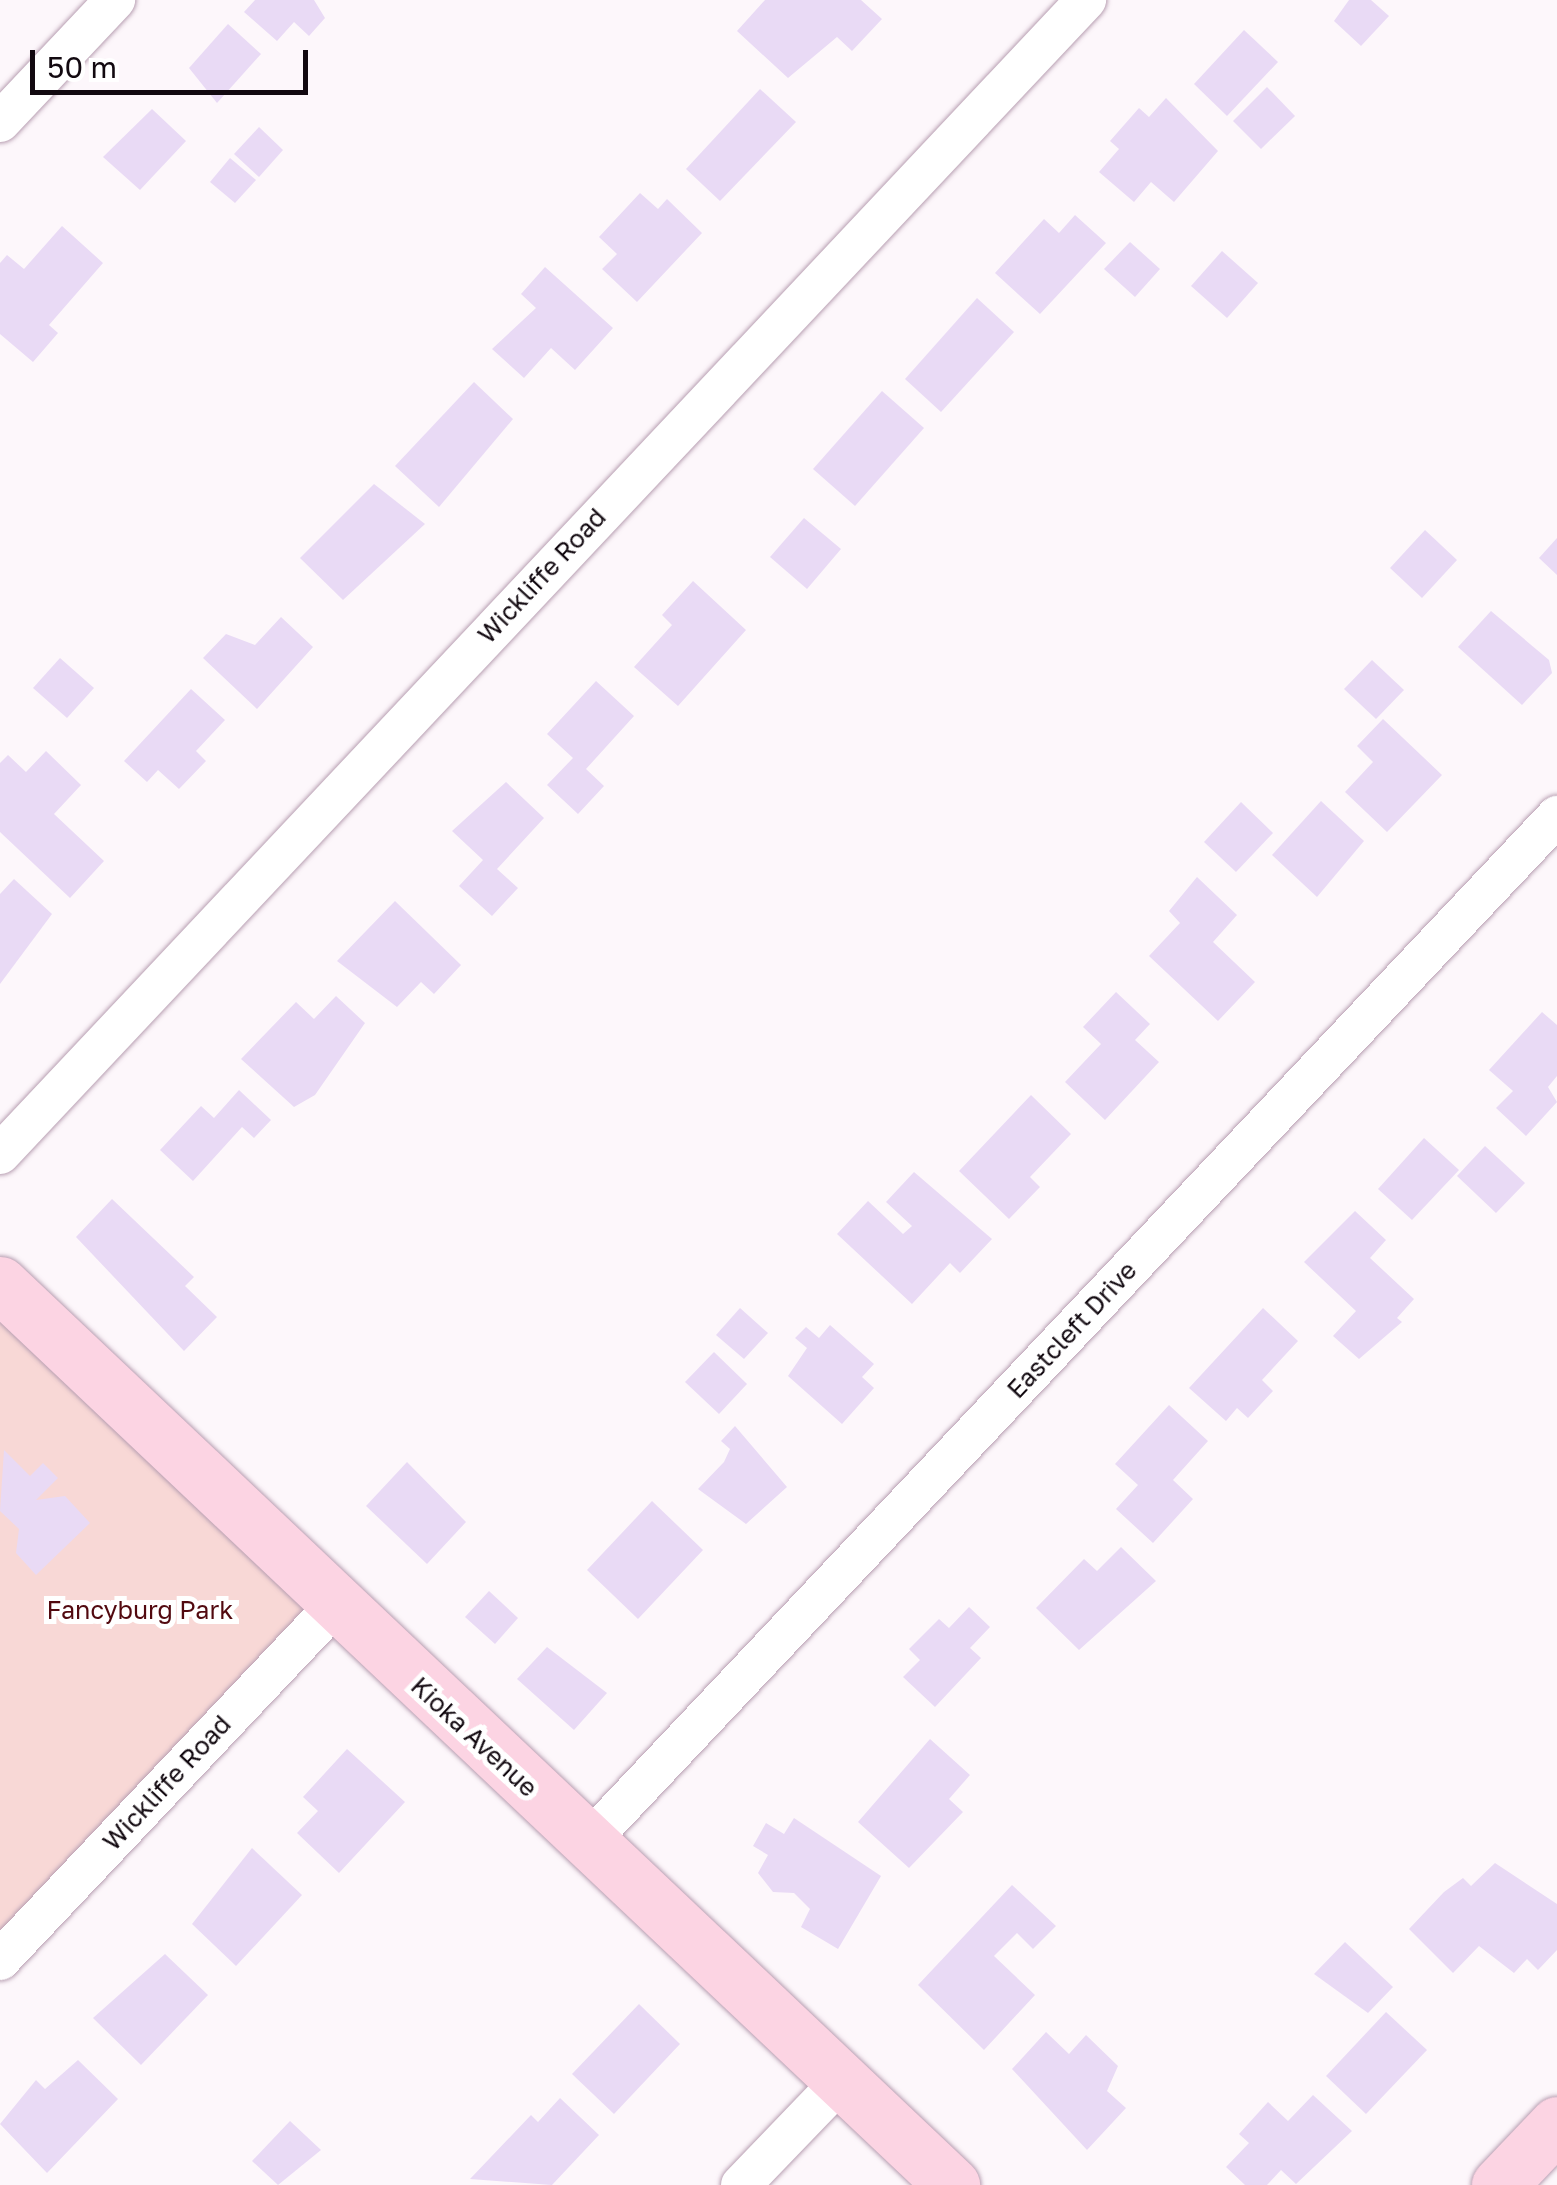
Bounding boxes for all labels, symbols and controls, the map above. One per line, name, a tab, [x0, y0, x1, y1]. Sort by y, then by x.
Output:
scale bar	[35, 30, 312, 92]
text: 50 m	[47, 49, 117, 85]
street label: Wickliffe Road	[472, 502, 612, 650]
street label: Eastcleft Drive	[1001, 1256, 1143, 1404]
park label: Fancyburg Park	[47, 1595, 233, 1625]
street label: Kioka Avenue	[405, 1671, 543, 1803]
street label: Wickliffe Road	[97, 1709, 237, 1857]

